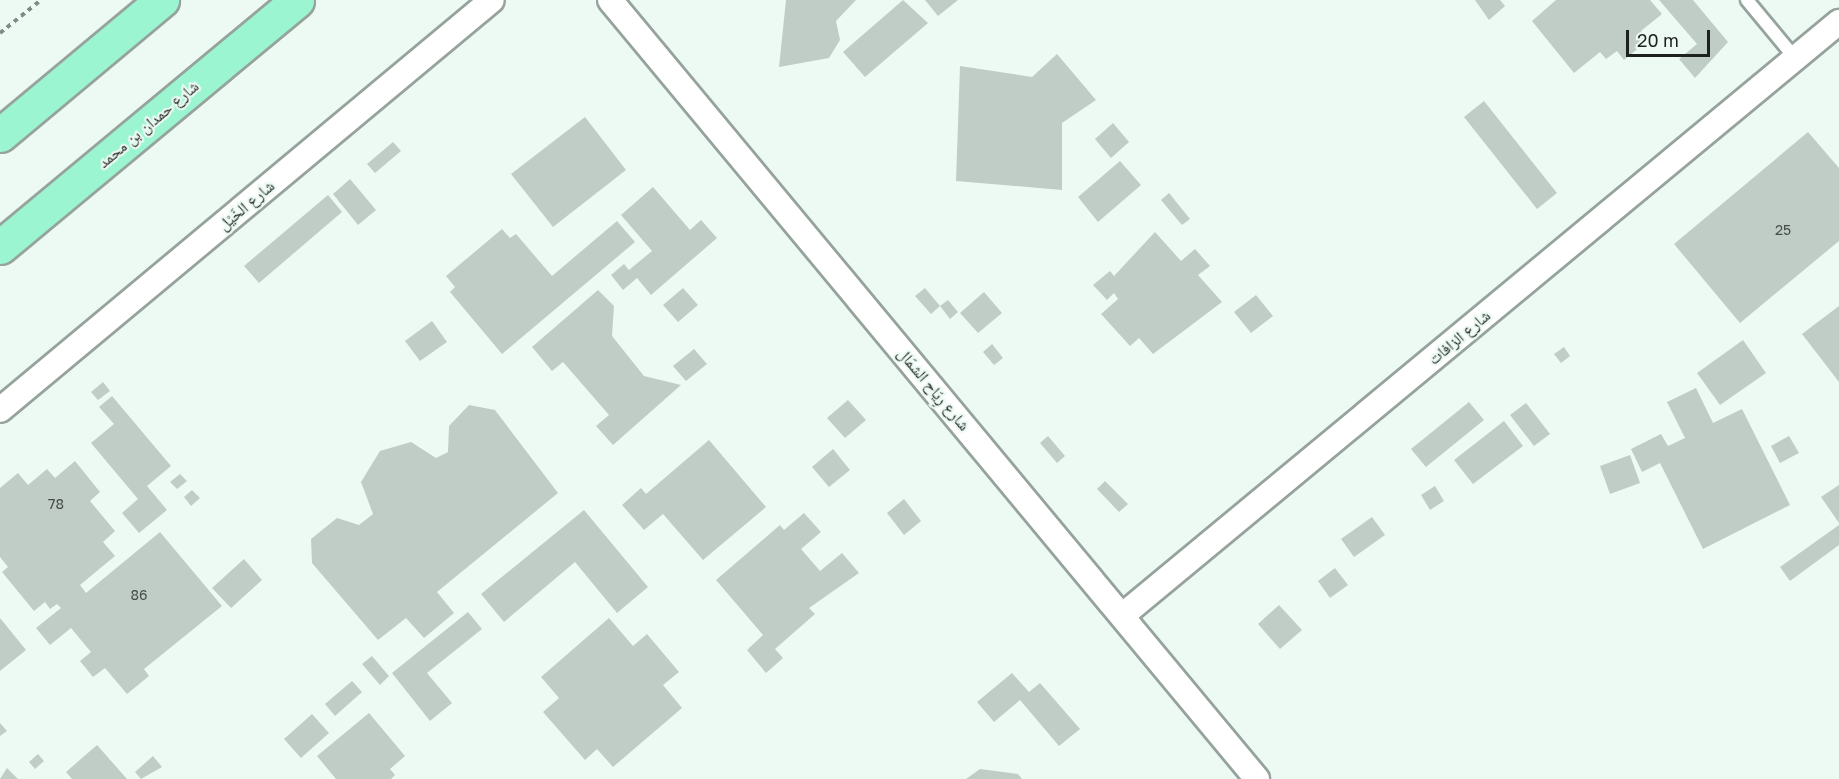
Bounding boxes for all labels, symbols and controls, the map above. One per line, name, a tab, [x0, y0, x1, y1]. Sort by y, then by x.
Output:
scale bar	[1629, 18, 1713, 56]
text: 20 m	[1637, 29, 1679, 51]
street label: شارع حمدان بن محمد	[94, 76, 202, 172]
street label: شارع الخَيْل	[214, 176, 278, 234]
house number: 25	[1775, 222, 1791, 238]
street label: شارع الزافات	[1424, 306, 1494, 368]
street label: شارع رِيَاح الشمَال	[894, 344, 974, 434]
house number: 78	[48, 496, 64, 512]
house number: 86	[130, 587, 148, 603]

